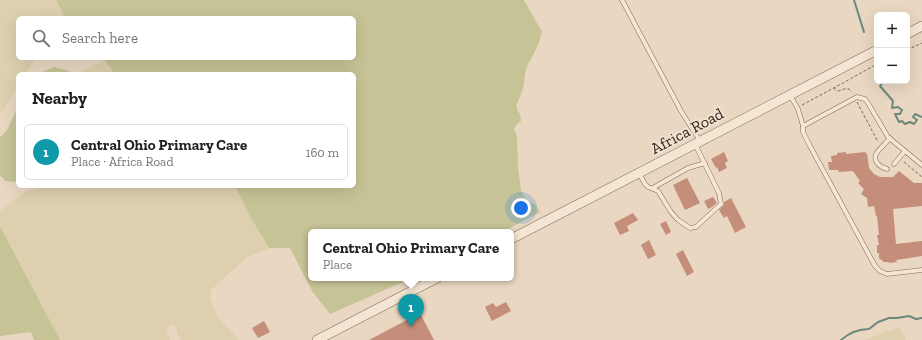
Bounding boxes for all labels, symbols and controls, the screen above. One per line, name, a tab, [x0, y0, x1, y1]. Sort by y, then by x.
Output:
map controls	[874, 12, 910, 84]
button: +	[874, 12, 910, 48]
search box	[16, 16, 356, 60]
icon: search	[30, 27, 52, 49]
text: Search here	[62, 29, 138, 47]
button: −	[874, 48, 910, 84]
text: Nearby	[32, 88, 87, 108]
street label: Africa Road	[647, 104, 727, 158]
text: Central Ohio Primary Care	[71, 136, 247, 154]
text: 1	[43, 145, 49, 160]
text: 160 m	[305, 145, 339, 160]
text: Place · Africa Road	[71, 154, 174, 169]
your location	[511, 198, 531, 218]
popup	[308, 229, 514, 281]
text: Central Ohio Primary Care	[323, 239, 499, 257]
text: Place	[323, 257, 352, 272]
pin: 1	[398, 294, 424, 327]

